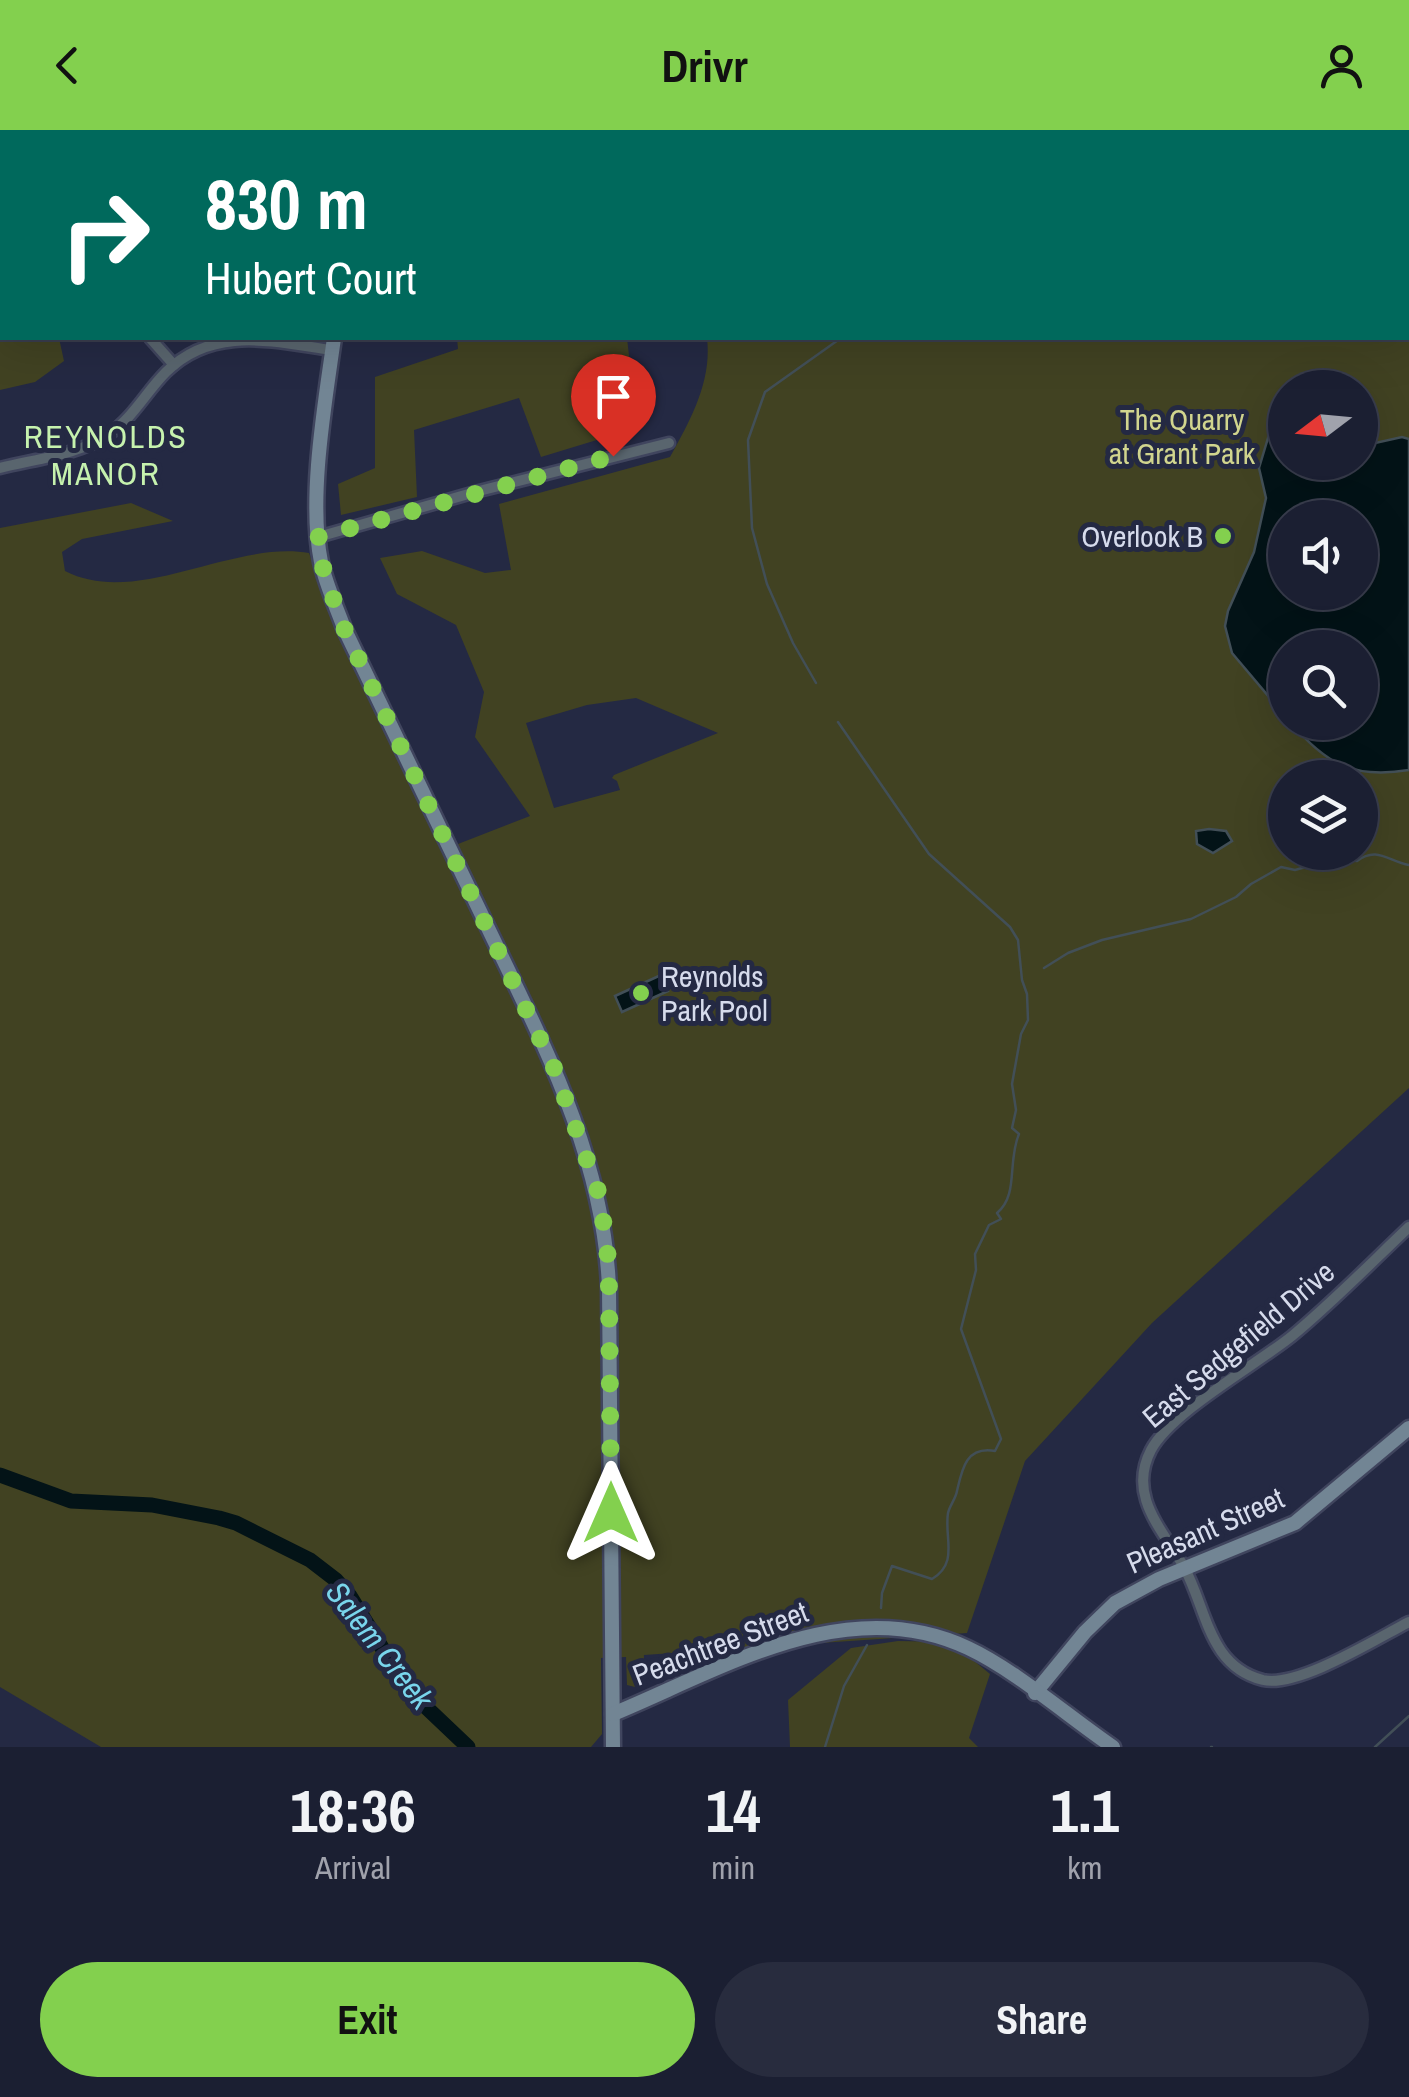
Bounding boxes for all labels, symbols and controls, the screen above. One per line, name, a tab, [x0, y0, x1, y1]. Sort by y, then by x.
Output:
text: Drivr	[661, 35, 748, 96]
icon: back	[40, 38, 95, 93]
icon: person	[1314, 38, 1369, 93]
text: 830 m	[205, 157, 368, 251]
icon: right	[40, 170, 170, 300]
text: Hubert Court	[205, 247, 416, 308]
pin	[571, 354, 656, 457]
icon: arrive	[586, 369, 641, 424]
north arrow	[1268, 370, 1378, 480]
map controls	[1268, 370, 1378, 870]
park label: The Quarry at Grant Park	[1109, 399, 1256, 473]
district label: REYNOLDS MANOR	[24, 415, 188, 495]
button: sound	[1268, 500, 1378, 610]
place label: Overlook B	[1081, 516, 1203, 556]
marker: Overlook B	[1212, 525, 1234, 547]
button: search	[1268, 630, 1378, 740]
button: layers	[1268, 760, 1378, 870]
place label: Reynolds Park Pool	[661, 956, 768, 1030]
marker: Reynolds Park Pool	[630, 982, 652, 1004]
street label: East Sedgefield Drive	[1133, 1252, 1343, 1436]
position arrow	[559, 1461, 663, 1565]
street label: Pleasant Street	[1120, 1477, 1290, 1582]
water label: Salem Creek	[316, 1572, 444, 1719]
street label: Peachtree Street	[627, 1591, 813, 1695]
text: 18:36	[290, 1770, 416, 1851]
text: 14	[706, 1770, 761, 1851]
text: 1.1	[1051, 1770, 1119, 1851]
text: Arrival	[315, 1846, 391, 1889]
text: min	[711, 1846, 755, 1889]
text: km	[1067, 1846, 1102, 1889]
button: Exit	[40, 1962, 695, 2077]
button: Share	[715, 1962, 1369, 2077]

